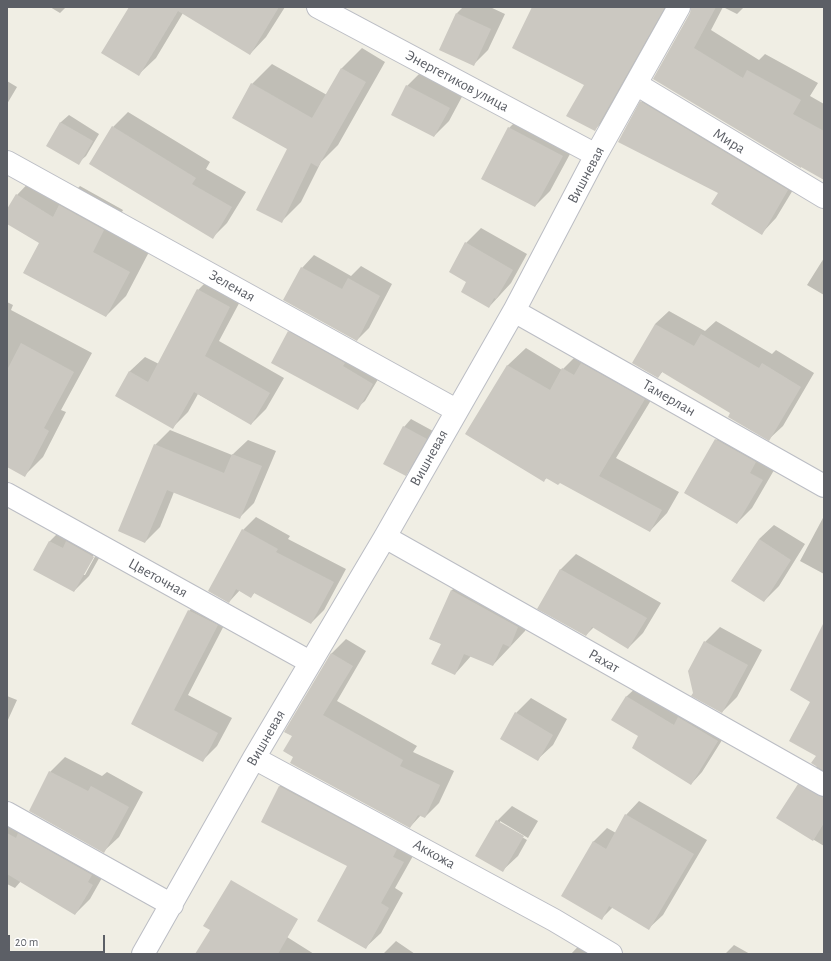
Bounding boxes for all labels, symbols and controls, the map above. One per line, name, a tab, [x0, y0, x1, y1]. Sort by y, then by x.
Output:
street label: Энергетиков улица	[402, 46, 512, 116]
street label: Мира	[710, 124, 748, 158]
street label: Вишневая	[563, 143, 609, 207]
street label: Зеленая	[206, 266, 258, 306]
street label: Тамерлан	[639, 376, 699, 420]
street label: Вишневая	[406, 426, 452, 490]
street label: Цветочная	[125, 554, 191, 602]
street label: Рахат	[585, 645, 623, 677]
street label: Вишневая	[243, 707, 289, 769]
street label: Аккожа	[410, 835, 458, 873]
scale bar	[10, 927, 107, 953]
text: 20 m	[15, 936, 38, 948]

